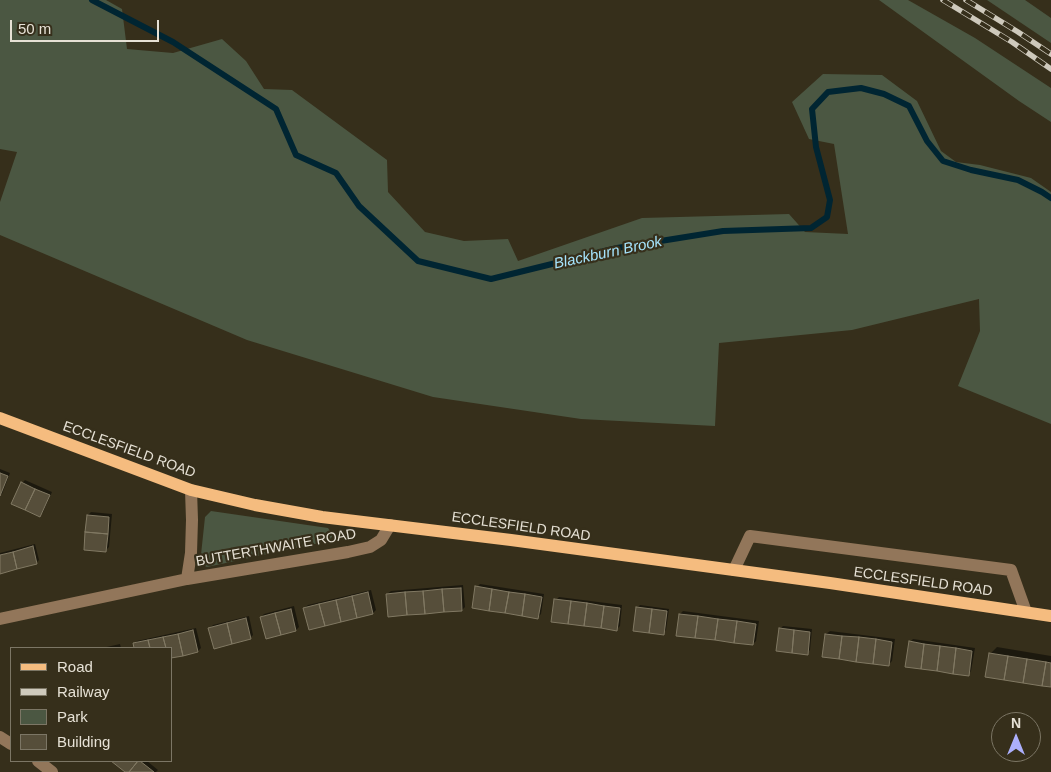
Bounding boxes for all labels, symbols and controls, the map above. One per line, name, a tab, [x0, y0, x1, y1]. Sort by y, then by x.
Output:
scale bar	[12, 10, 161, 42]
text: 50 m	[18, 20, 51, 37]
water label: Blackburn Brook	[552, 233, 664, 273]
street label: ECCLESFIELD ROAD	[60, 418, 198, 482]
street label: ECCLESFIELD ROAD	[450, 509, 592, 545]
street label: BUTTERTHWAITE ROAD	[194, 526, 358, 570]
street label: ECCLESFIELD ROAD	[852, 564, 994, 600]
legend	[10, 647, 172, 762]
text: Road	[57, 658, 93, 675]
text: Railway	[57, 683, 110, 700]
text: Park	[57, 708, 88, 725]
north arrow	[991, 712, 1041, 762]
text: N	[1011, 715, 1021, 731]
text: Building	[57, 733, 110, 750]

